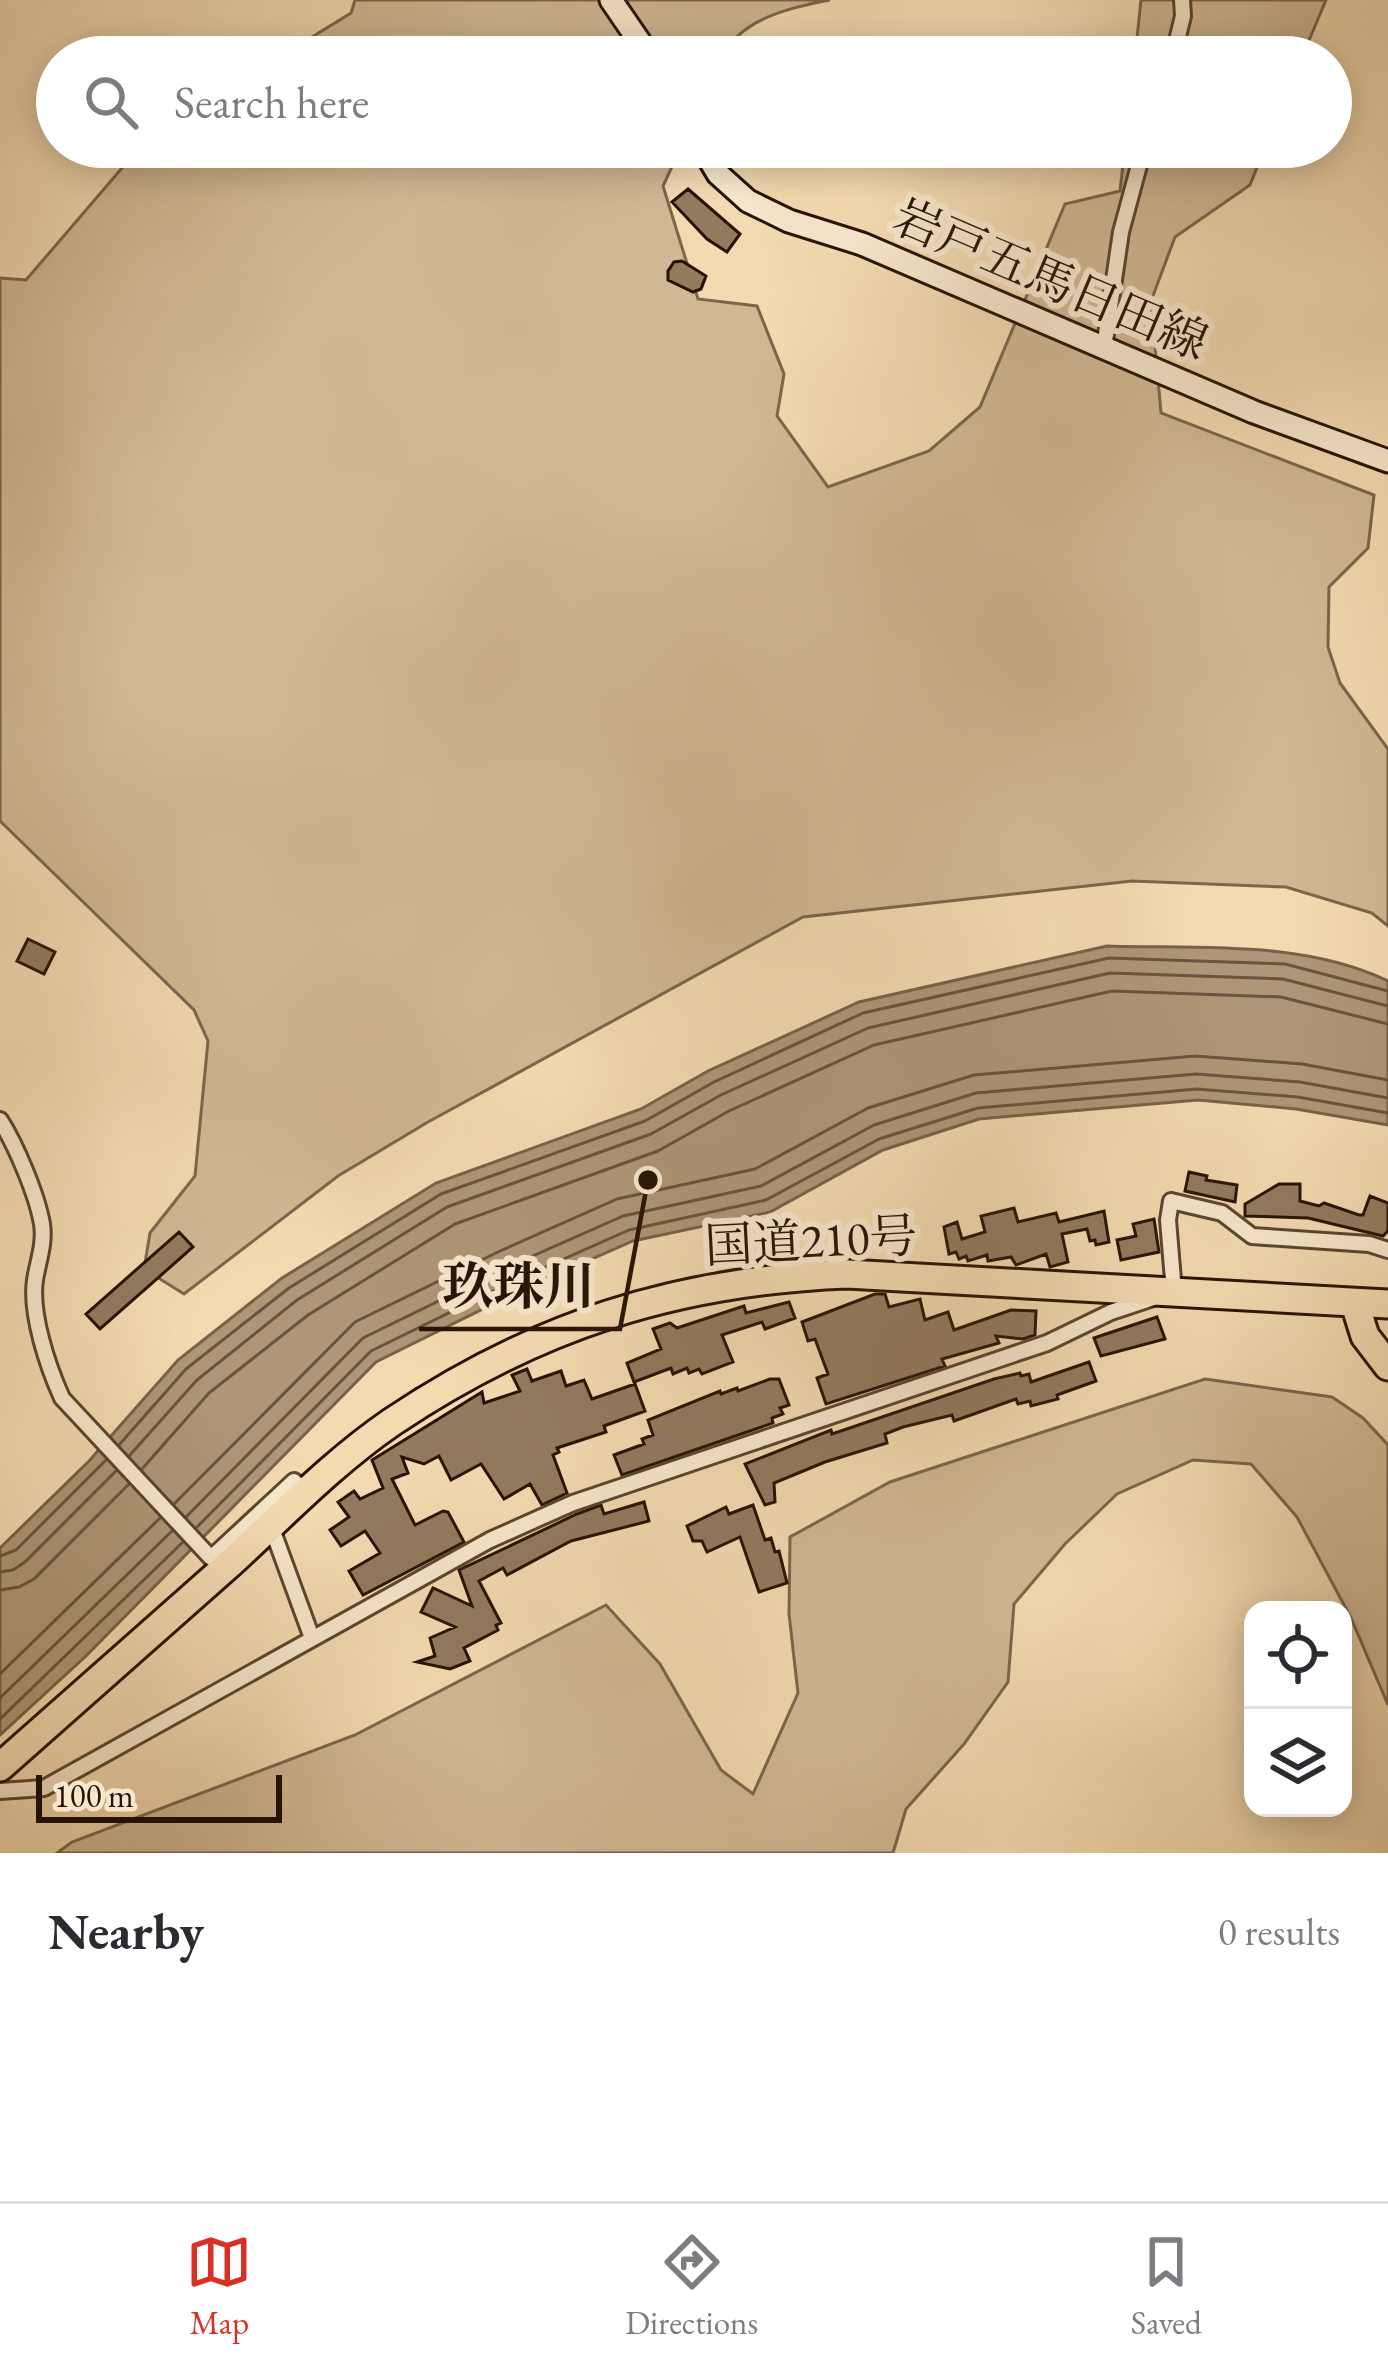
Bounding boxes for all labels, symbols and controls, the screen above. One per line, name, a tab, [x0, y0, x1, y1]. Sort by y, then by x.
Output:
search box	[36, 36, 1352, 168]
icon: search	[78, 69, 144, 135]
text: Search here	[174, 73, 369, 131]
street label: 岩戸五馬日田線	[884, 185, 1218, 373]
street label: 国道210号	[703, 1203, 919, 1277]
callout: 玖珠川	[419, 1242, 620, 1329]
text: 玖珠川	[442, 1253, 596, 1319]
map controls	[1244, 1601, 1352, 1817]
button: locate	[1244, 1601, 1352, 1709]
button: layers	[1244, 1709, 1352, 1817]
scale bar	[36, 1769, 282, 1822]
text: 100 m	[54, 1774, 134, 1817]
text: Nearby	[48, 1898, 204, 1964]
text: 0 results	[1218, 1906, 1340, 1957]
tab: Map	[186, 2229, 252, 2344]
tab: Directions	[625, 2229, 758, 2344]
tab: Saved	[1131, 2229, 1202, 2344]

